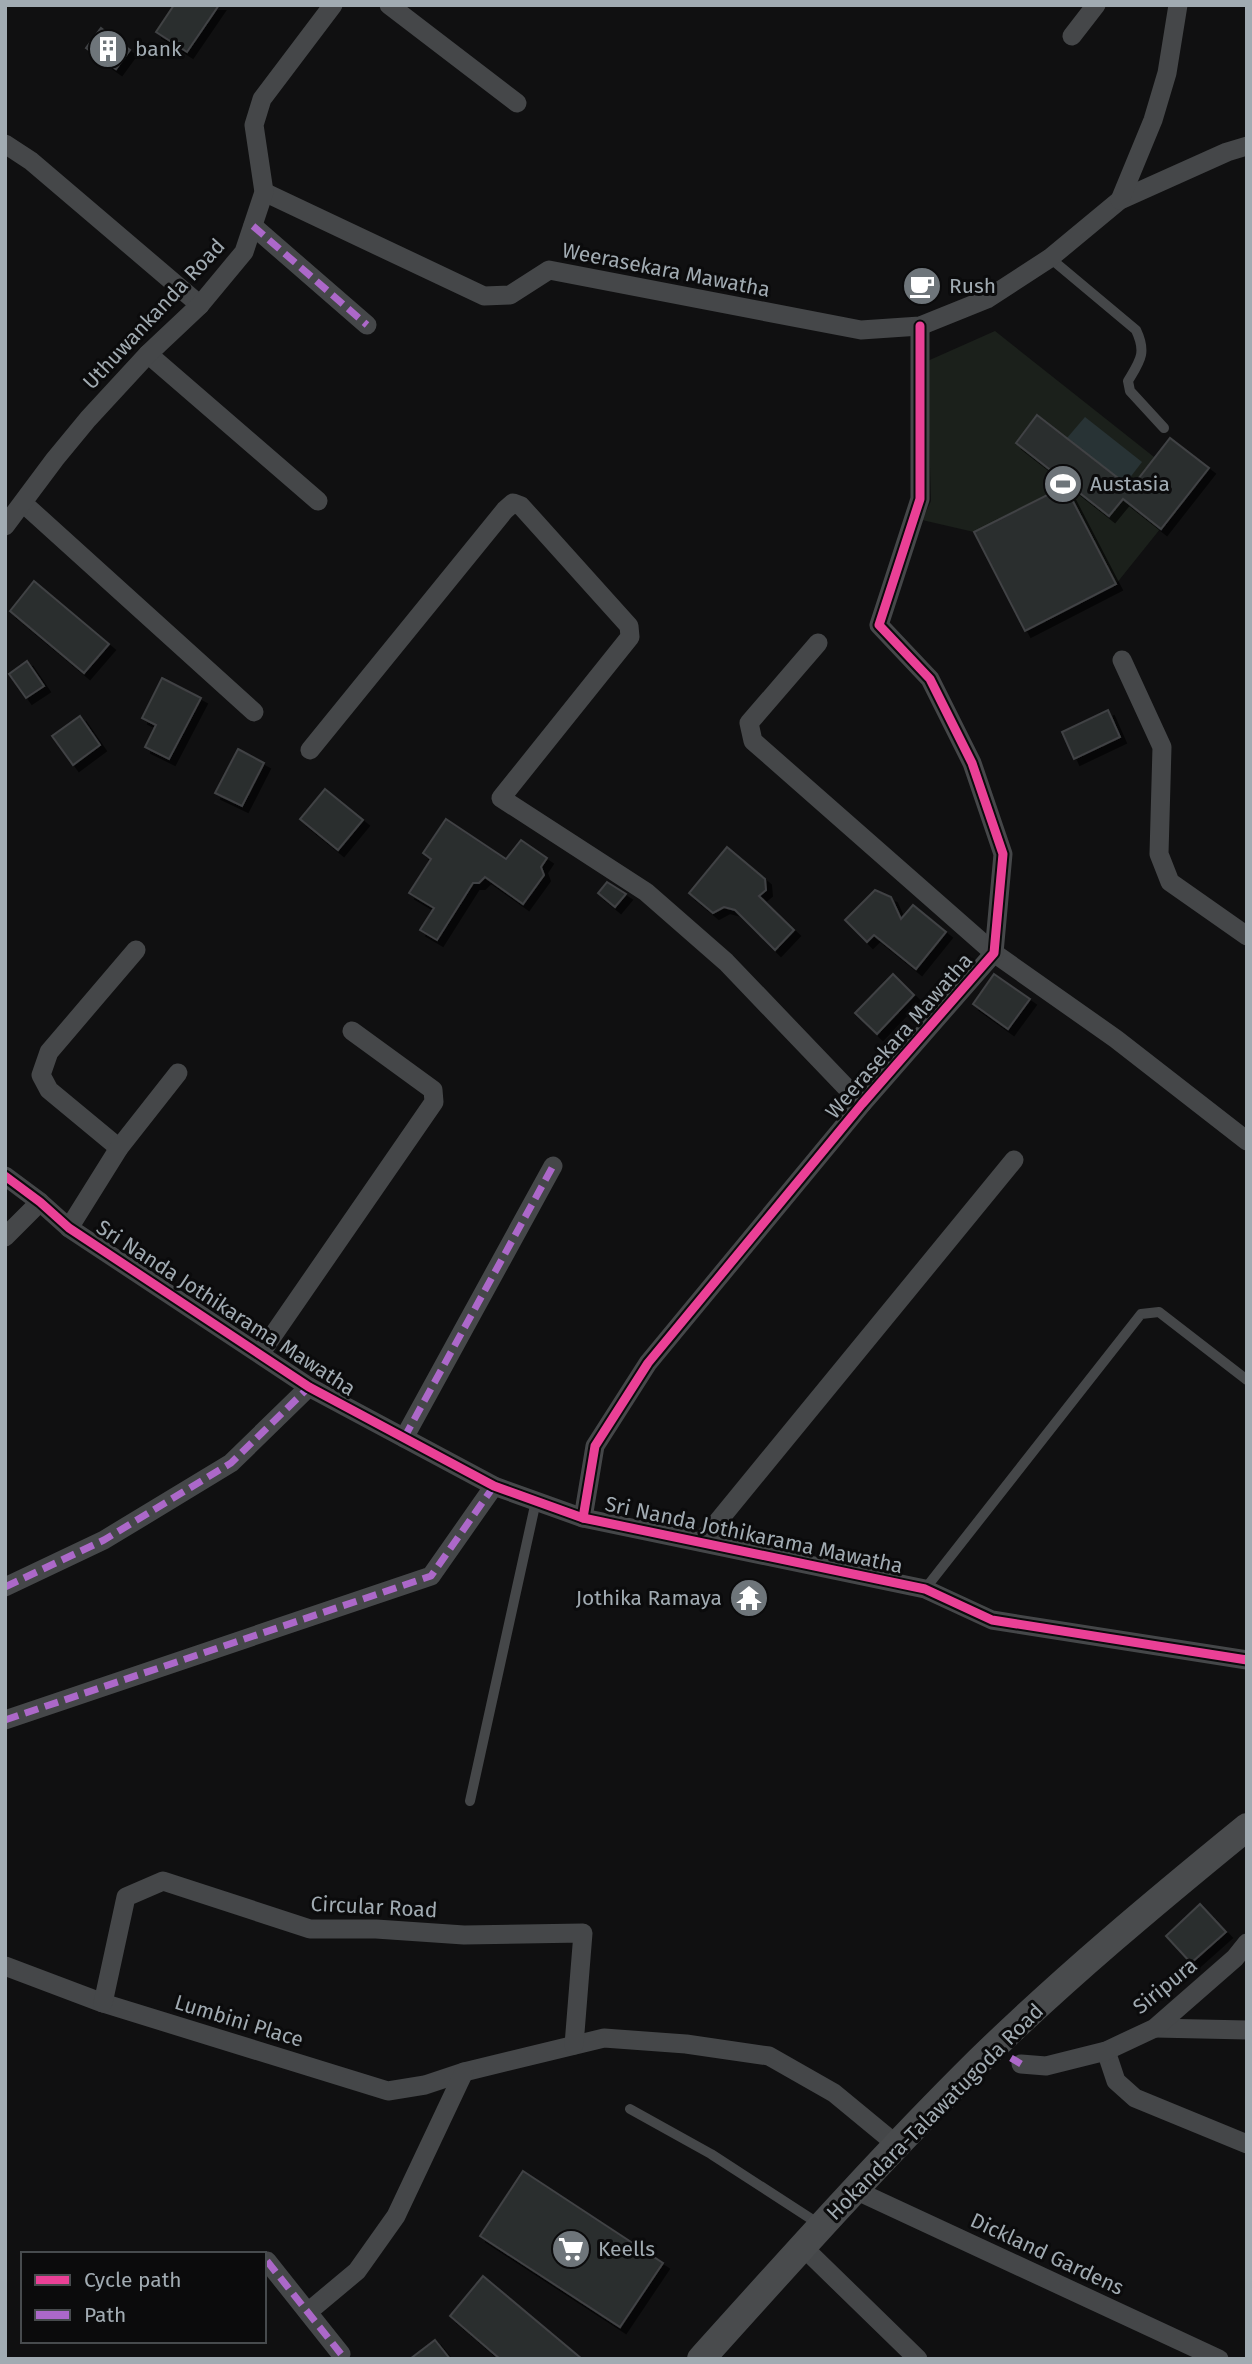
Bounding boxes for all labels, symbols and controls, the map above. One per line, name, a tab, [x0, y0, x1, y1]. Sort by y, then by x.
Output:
building icon: bank	[87, 28, 129, 70]
place label: bank	[135, 36, 182, 62]
street label: Uthuwankanda Road	[77, 233, 231, 395]
street label: Weerasekara Mawatha	[560, 237, 772, 303]
cafe icon: Rush	[901, 265, 943, 307]
place label: Rush	[949, 273, 996, 299]
sports icon: Austasia	[1042, 463, 1084, 505]
place label: Austasia	[1090, 471, 1170, 497]
street label: Weerasekara Mawatha	[820, 948, 978, 1124]
street label: Sri Nanda Jothikarama Mawatha	[91, 1214, 361, 1402]
street label: Sri Nanda Jothikarama Mawatha	[603, 1491, 905, 1579]
temple icon: Jothika Ramaya	[728, 1577, 770, 1619]
place label: Jothika Ramaya	[576, 1585, 722, 1611]
street label: Circular Road	[310, 1891, 438, 1923]
street label: Siripura	[1128, 1952, 1202, 2020]
street label: Lumbini Place	[172, 1989, 306, 2053]
street label: Hokandara-Talawatugoda Road	[821, 1998, 1049, 2226]
street label: Dickland Gardens	[966, 2207, 1128, 2301]
supermarket icon: Keells	[550, 2228, 592, 2270]
place label: Keells	[598, 2236, 655, 2262]
legend	[21, 2252, 266, 2343]
text: Cycle path	[84, 2267, 182, 2293]
text: Path	[84, 2302, 126, 2328]

